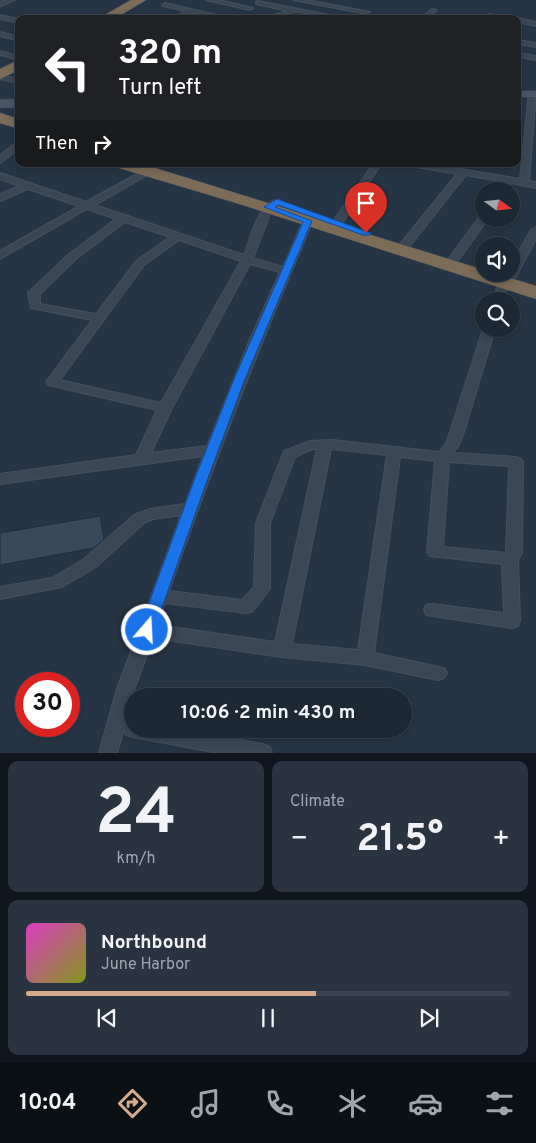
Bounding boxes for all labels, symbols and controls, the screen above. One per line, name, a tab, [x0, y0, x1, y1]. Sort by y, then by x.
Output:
text: 320 m	[118, 32, 222, 76]
icon: left	[35, 35, 100, 100]
text: Turn left	[118, 75, 201, 102]
icon: right	[88, 130, 116, 158]
text: Then	[35, 132, 78, 156]
pin	[345, 182, 387, 233]
north arrow	[475, 182, 520, 228]
map controls	[475, 182, 520, 337]
icon: arrive	[352, 189, 380, 217]
button: sound	[475, 237, 520, 282]
button: search	[475, 292, 520, 337]
position arrow	[120, 603, 172, 655]
speed limit sign: 30	[15, 672, 80, 737]
text: 10:06 · 2 min · 430 m	[181, 701, 355, 725]
text: 24	[95, 775, 177, 857]
text: Climate	[290, 792, 345, 812]
text: 21.5°	[357, 816, 443, 865]
text: −	[290, 822, 308, 858]
text: +	[492, 822, 510, 858]
text: km/h	[117, 849, 155, 869]
text: Northbound	[101, 931, 207, 955]
text: June Harbor	[101, 955, 190, 975]
icon: previous	[93, 1004, 121, 1032]
icon: pause	[254, 1004, 282, 1032]
icon: next	[415, 1004, 443, 1032]
icon: directions	[115, 1086, 150, 1121]
icon: music	[188, 1086, 223, 1121]
icon: phone	[262, 1086, 297, 1121]
icon: climate	[335, 1086, 370, 1121]
icon: car	[408, 1086, 443, 1121]
icon: filters	[482, 1086, 517, 1121]
text: 10:04	[19, 1090, 76, 1117]

